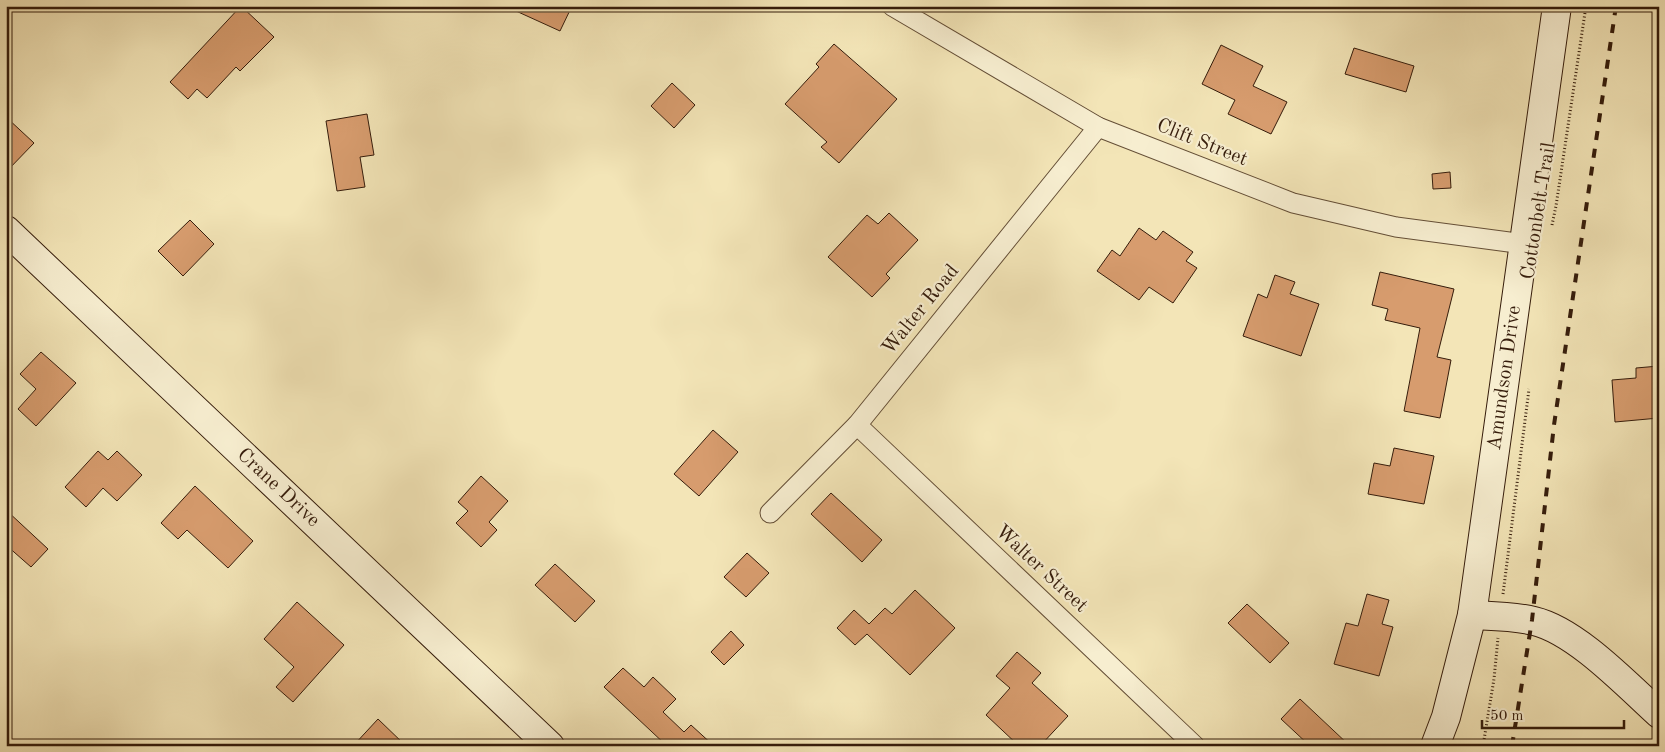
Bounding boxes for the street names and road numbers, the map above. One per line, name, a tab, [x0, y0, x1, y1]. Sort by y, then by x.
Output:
street label: Clift Street	[1154, 116, 1250, 170]
street label: Cottonbelt Trail	[1518, 141, 1560, 281]
street label: Walter Road	[879, 261, 963, 359]
street label: Amundson Drive	[1485, 304, 1525, 452]
street label: Crane Drive	[233, 445, 323, 531]
street label: Walter Street	[991, 521, 1091, 617]

